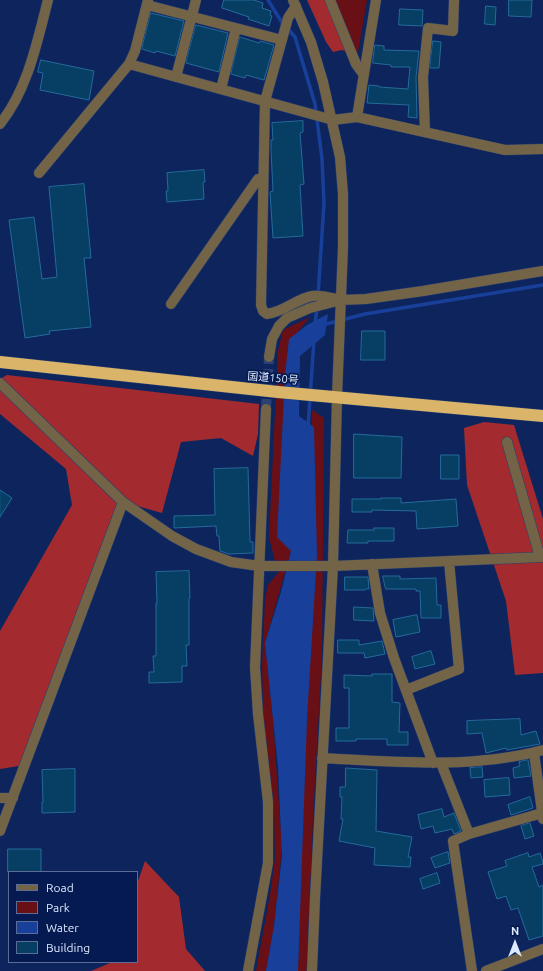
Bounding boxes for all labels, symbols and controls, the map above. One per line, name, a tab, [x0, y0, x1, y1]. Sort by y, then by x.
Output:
street label: 国道150号	[247, 369, 299, 387]
legend	[8, 871, 138, 963]
text: Road	[46, 881, 74, 894]
text: Park	[46, 901, 70, 914]
text: Water	[46, 921, 79, 934]
north arrow	[495, 923, 535, 963]
text: N	[511, 925, 519, 937]
text: Building	[46, 941, 90, 954]

